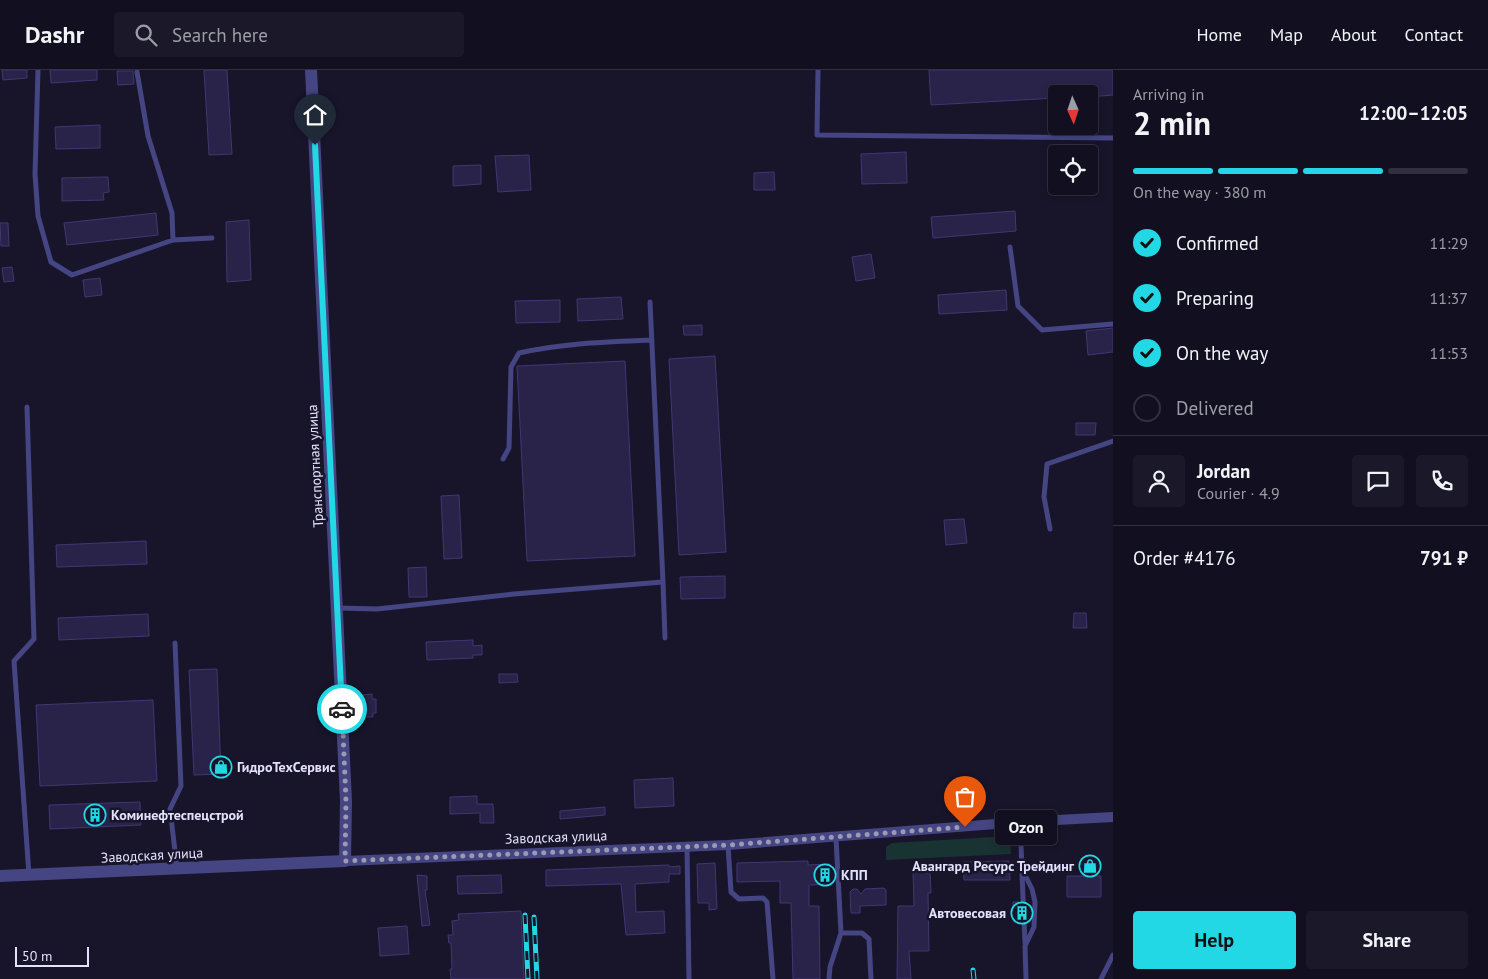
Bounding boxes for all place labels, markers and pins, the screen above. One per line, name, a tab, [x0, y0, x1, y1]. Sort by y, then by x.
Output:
pin	[294, 94, 336, 145]
shop icon: ГидроТехСервис	[209, 755, 233, 779]
place label: ГидроТехСервис	[237, 758, 336, 776]
pin	[944, 776, 986, 827]
building icon: Коминефтеспецстрой	[83, 803, 107, 827]
place label: Коминефтеспецстрой	[111, 806, 244, 824]
callout: Ozon	[995, 810, 1058, 844]
shop icon: Авангард Ресурс Трейдинг	[1078, 854, 1102, 878]
place label: Авангард Ресурс Трейдинг	[912, 857, 1075, 875]
building icon: КПП	[813, 863, 837, 887]
place label: КПП	[841, 866, 868, 884]
building icon: Автовесовая	[1010, 901, 1034, 925]
place label: Автовесовая	[929, 904, 1006, 922]

